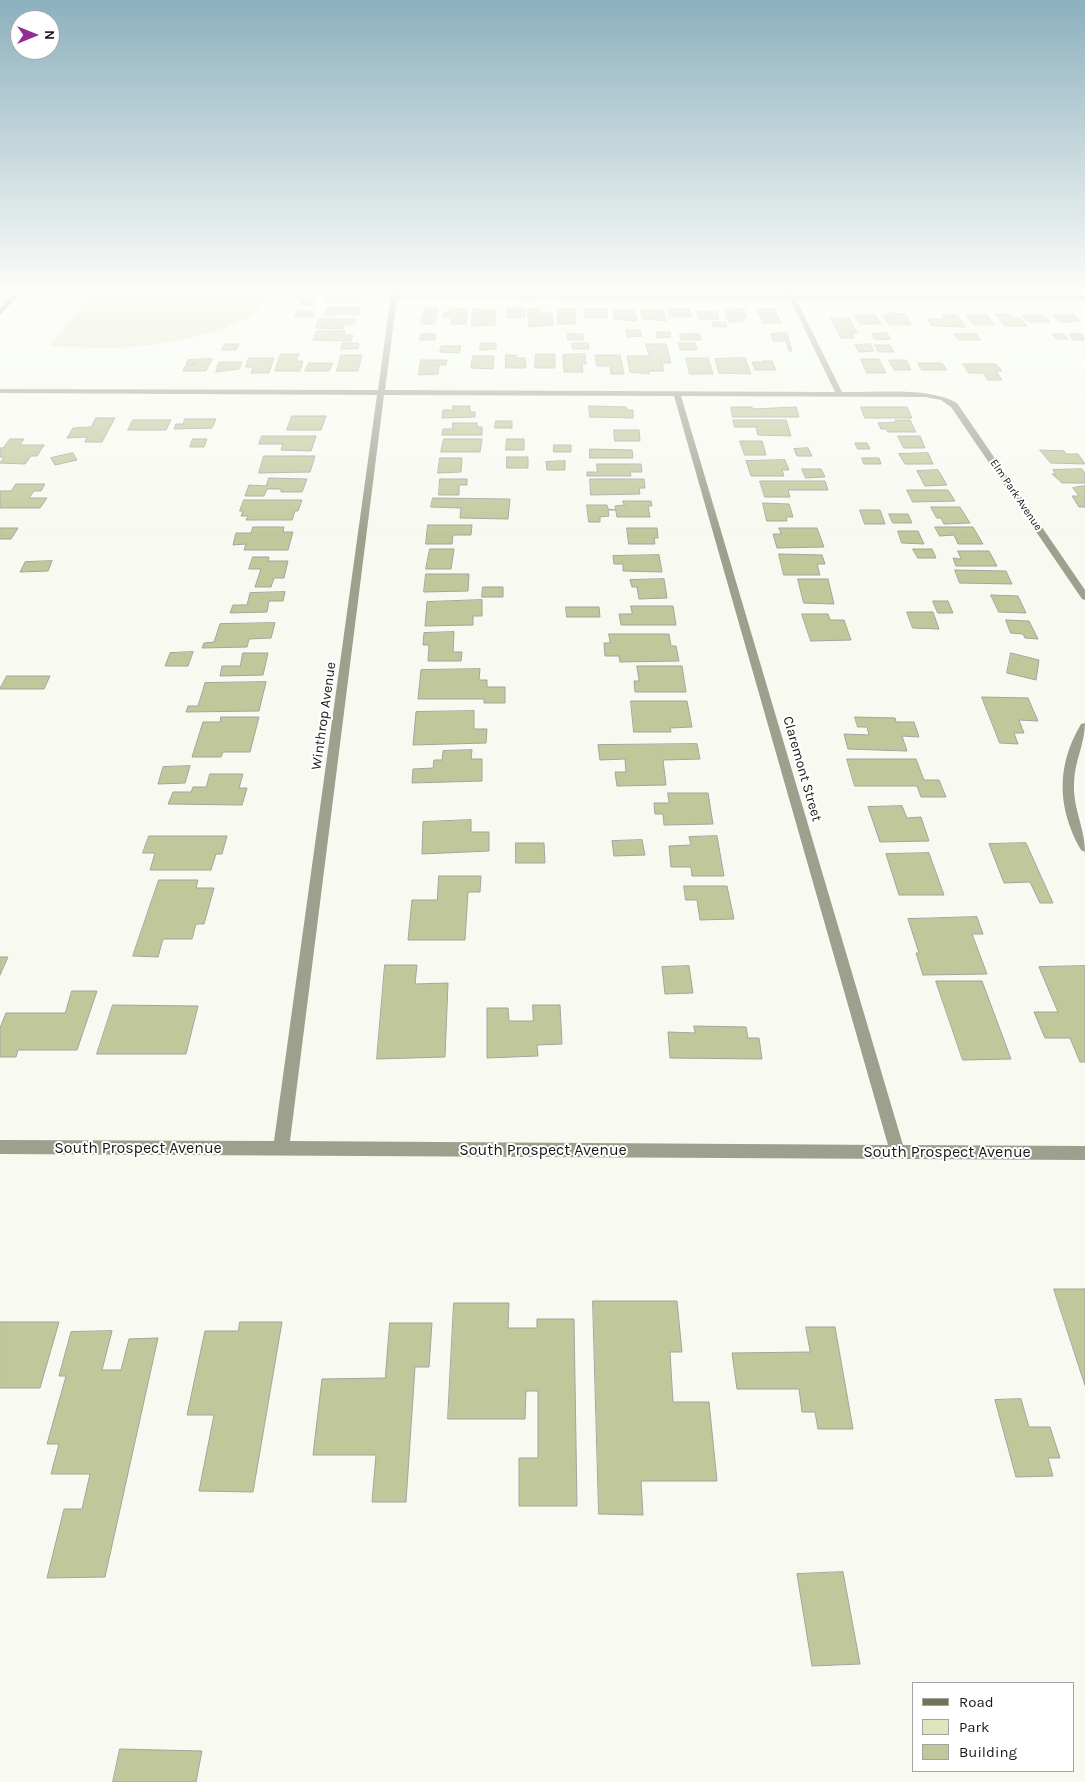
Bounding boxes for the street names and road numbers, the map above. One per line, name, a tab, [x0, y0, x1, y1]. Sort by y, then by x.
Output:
street label: Elm Park Avenue	[987, 457, 1045, 533]
street label: Winthrop Avenue	[308, 661, 340, 771]
street label: Claremont Street	[779, 714, 825, 824]
street label: South Prospect Avenue	[54, 1138, 222, 1158]
street label: South Prospect Avenue	[459, 1140, 627, 1160]
street label: South Prospect Avenue	[863, 1142, 1031, 1162]

